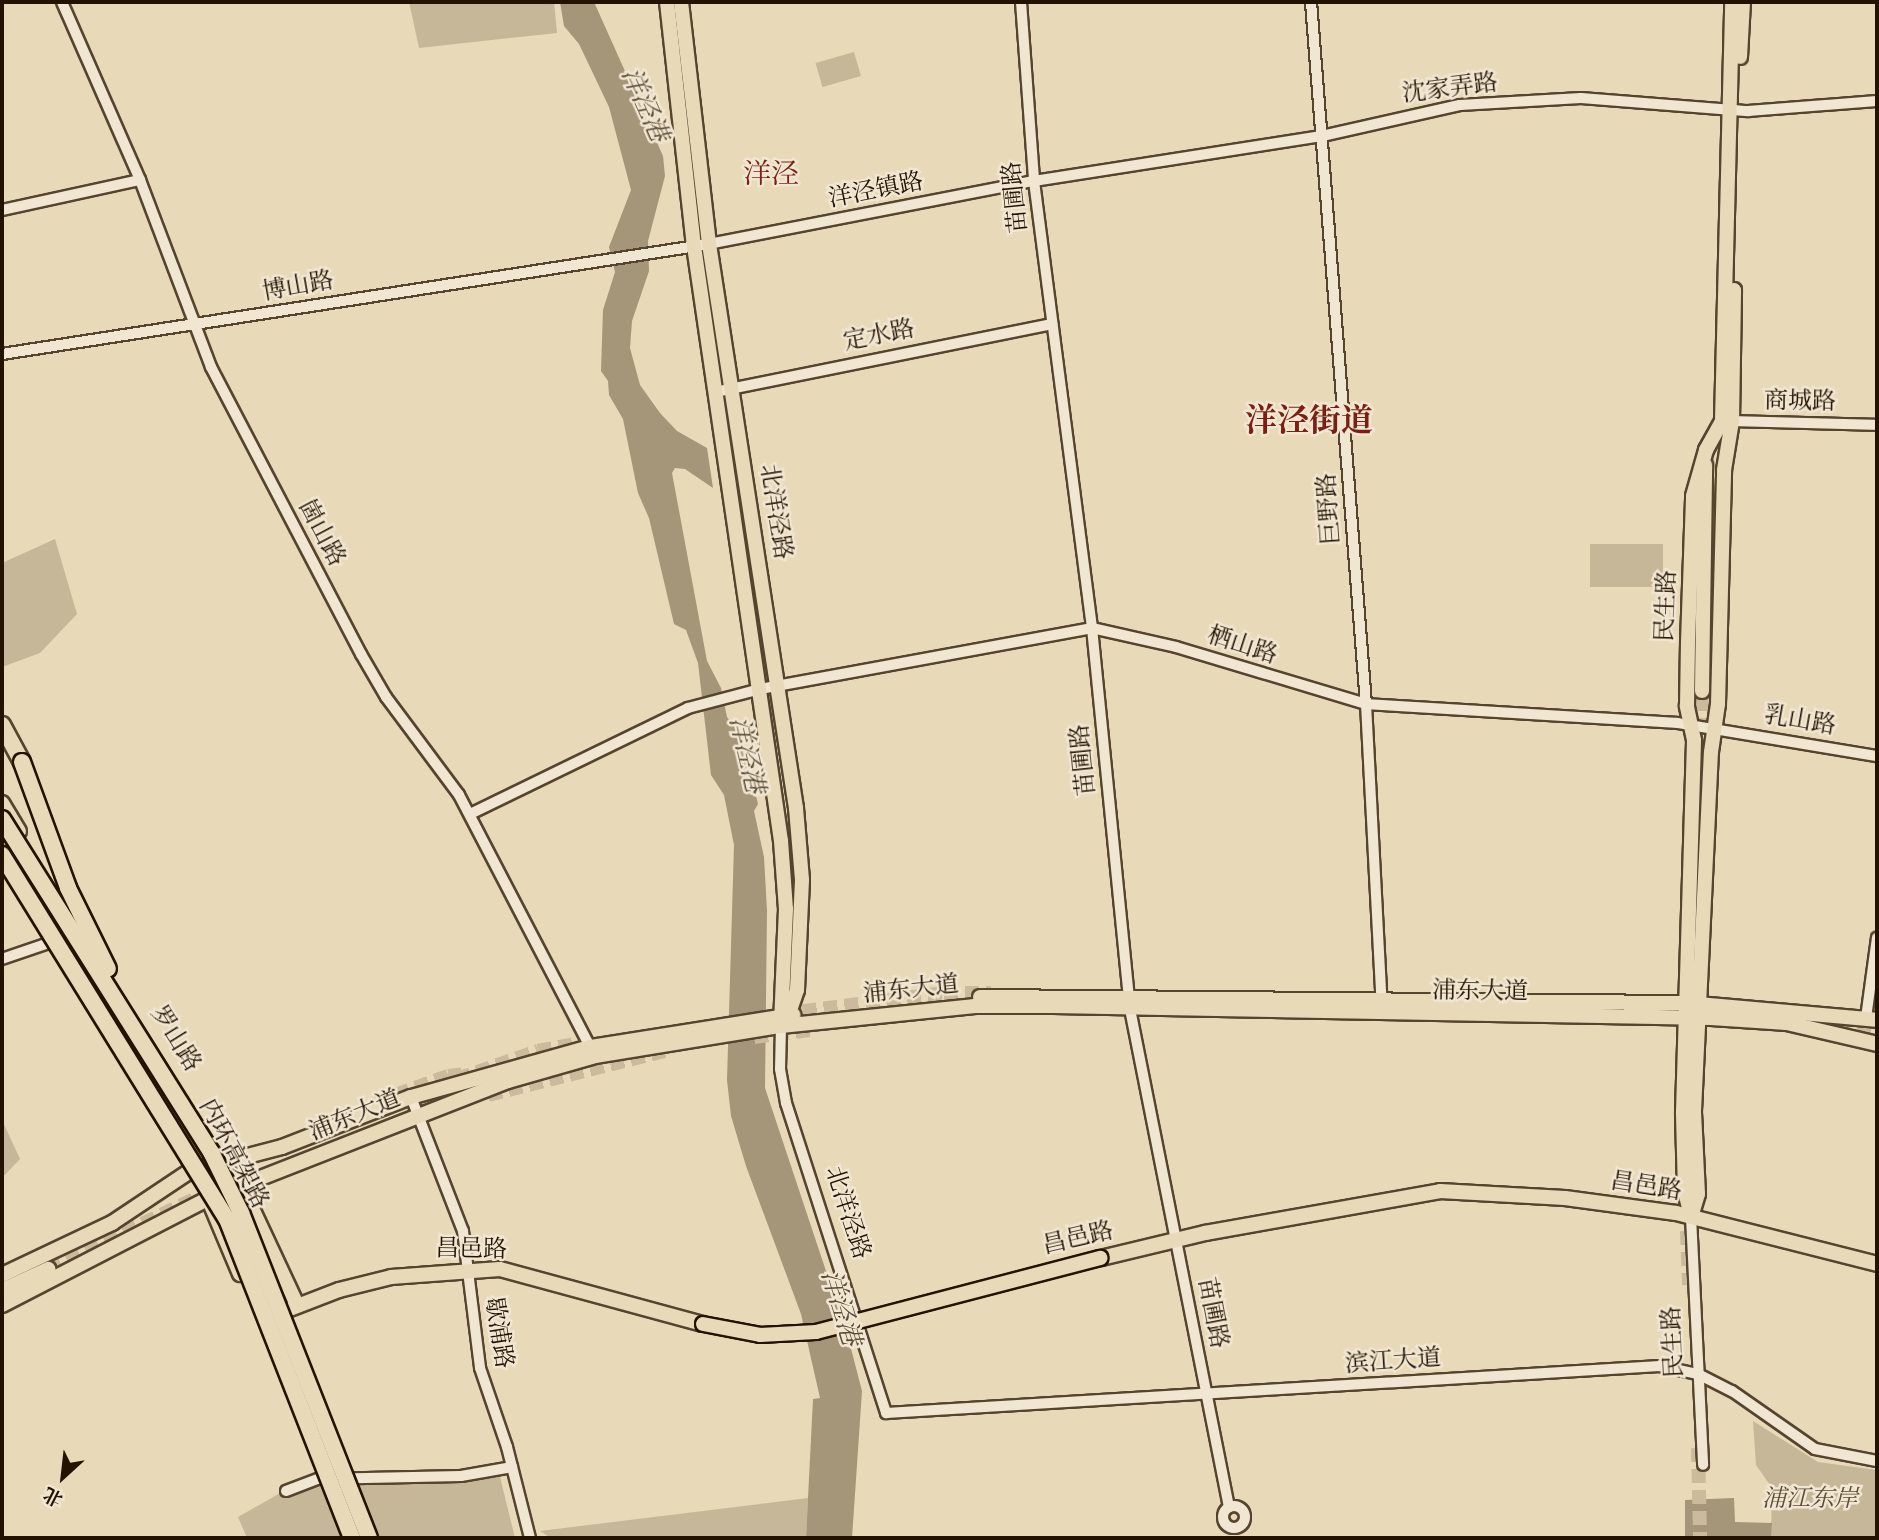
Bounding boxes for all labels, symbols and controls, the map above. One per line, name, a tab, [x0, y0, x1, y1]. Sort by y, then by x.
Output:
water label: 洋泾港	[614, 63, 674, 147]
street label: 沈家弄路	[1401, 69, 1499, 109]
district label: 洋泾	[743, 159, 799, 193]
street label: 苗圃路	[998, 160, 1034, 234]
street label: 洋泾镇路	[826, 168, 926, 214]
street label: 博山路	[260, 267, 336, 307]
street label: 定水路	[841, 315, 917, 357]
street label: 商城路	[1764, 387, 1836, 417]
district label: 洋泾街道	[1245, 404, 1373, 442]
street label: 北洋泾路	[753, 462, 797, 562]
street label: 巨野路	[1313, 472, 1347, 546]
street label: 崮山路	[291, 494, 351, 572]
street label: 民生路	[1651, 570, 1683, 642]
street label: 栖山路	[1203, 621, 1281, 671]
street label: 乳山路	[1762, 701, 1838, 741]
water label: 洋泾港	[722, 713, 770, 797]
street label: 苗圃路	[1066, 723, 1102, 797]
street label: 浦东大道	[862, 971, 960, 1009]
street label: 浦东大道	[1432, 977, 1528, 1007]
street label: 罗山路	[144, 1001, 206, 1077]
street label: 浦东大道	[305, 1085, 405, 1147]
street label: 内环高架路	[192, 1094, 274, 1214]
street label: 北洋泾路	[818, 1163, 876, 1263]
street label: 昌邑路	[1608, 1167, 1684, 1207]
street label: 昌邑路	[1040, 1217, 1116, 1261]
street label: 昌邑路	[435, 1235, 507, 1265]
water label: 洋泾港	[814, 1266, 866, 1350]
street label: 苗圃路	[1191, 1275, 1233, 1351]
street label: 歇浦路	[478, 1295, 518, 1371]
street label: 民生路	[1658, 1305, 1690, 1379]
street label: 滨江大道	[1344, 1344, 1442, 1380]
north arrow	[28, 1442, 98, 1512]
text: 北	[40, 1481, 67, 1511]
park label: 浦江东岸	[1762, 1486, 1858, 1514]

